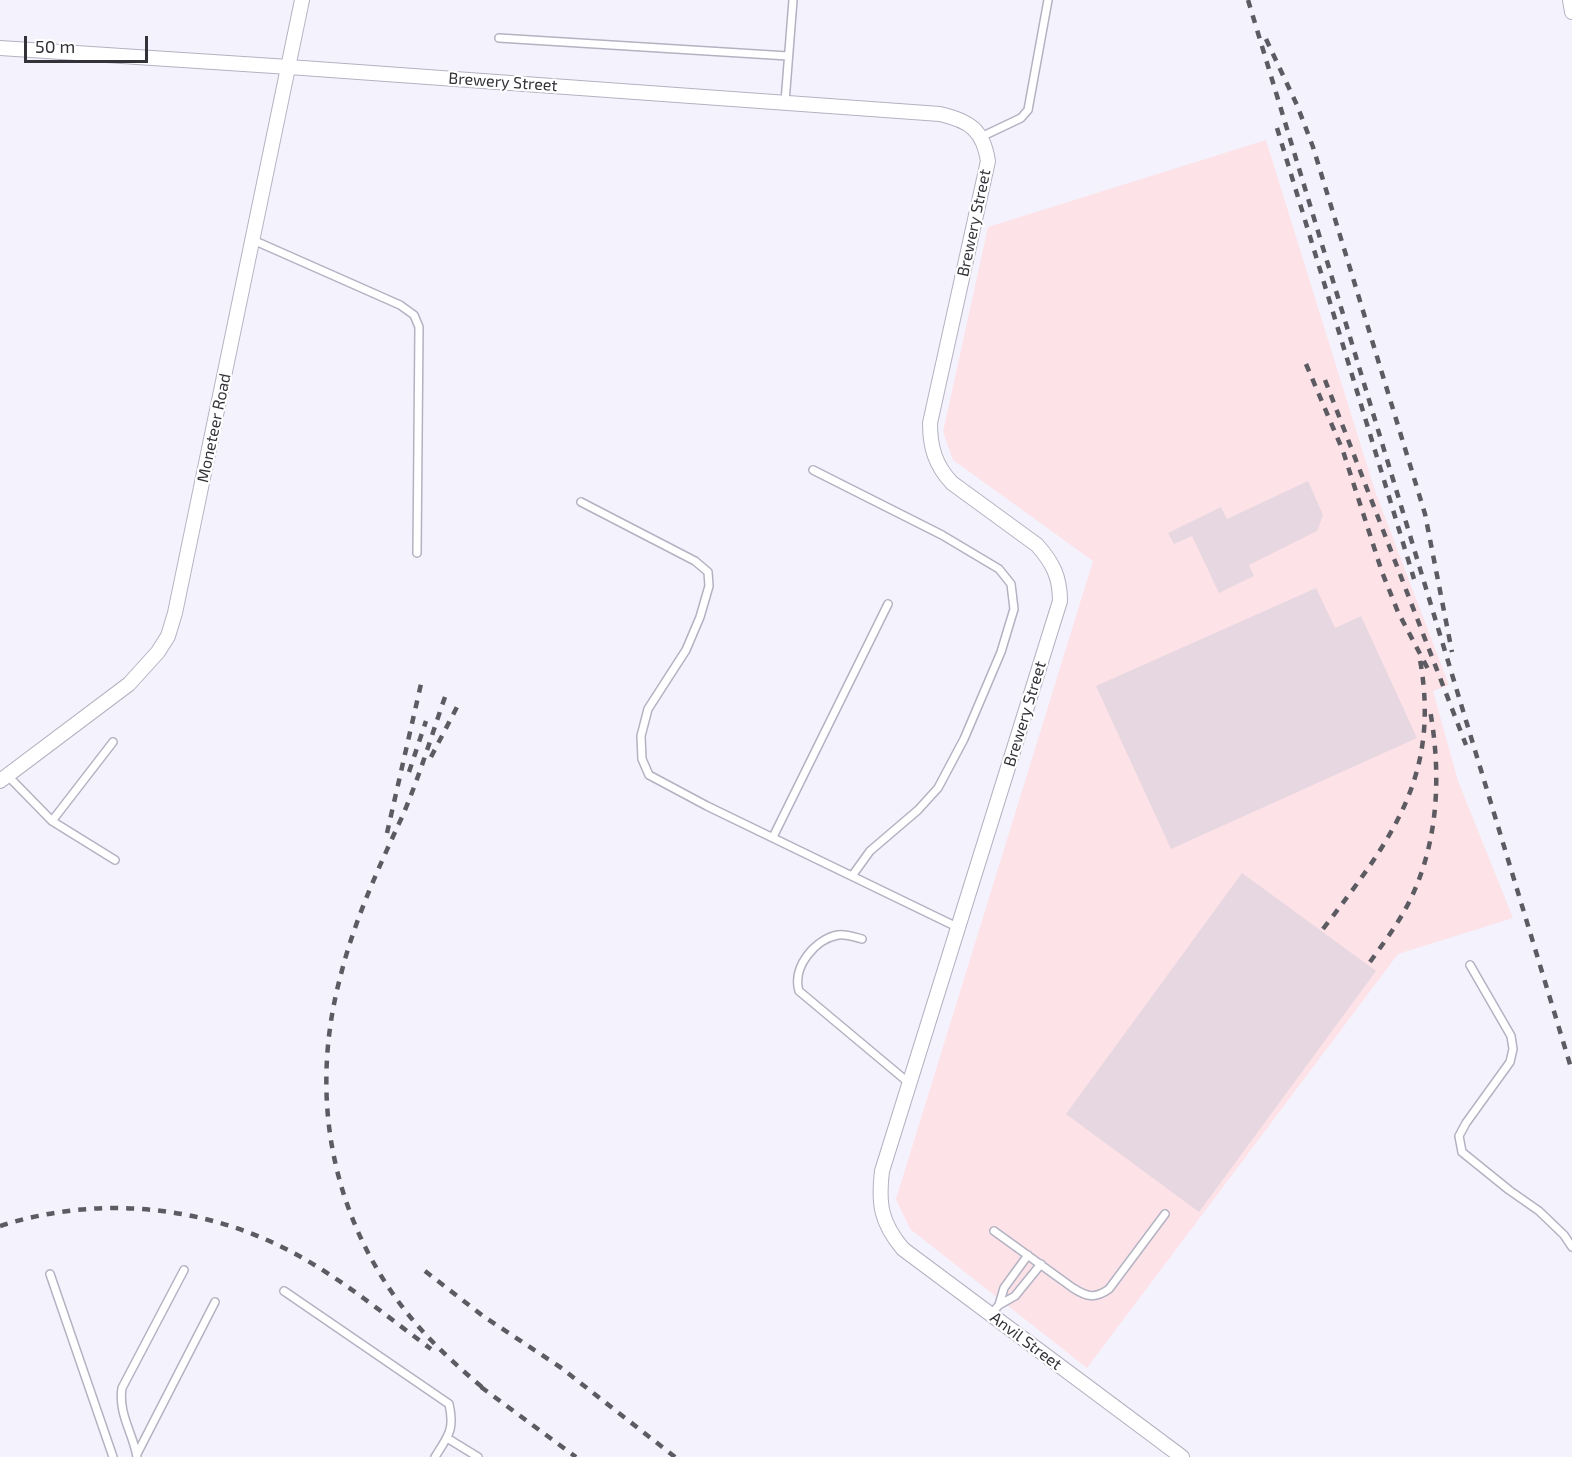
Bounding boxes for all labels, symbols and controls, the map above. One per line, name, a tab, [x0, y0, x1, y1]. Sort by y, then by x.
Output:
scale bar	[27, 24, 152, 62]
text: 50 m	[35, 35, 75, 57]
street label: Brewery Street	[448, 69, 558, 95]
street label: Brewery Street	[953, 168, 995, 278]
street label: Moneteer Road	[193, 372, 235, 484]
street label: Brewery Street	[1000, 659, 1050, 769]
street label: Anvil Street	[986, 1308, 1066, 1374]

